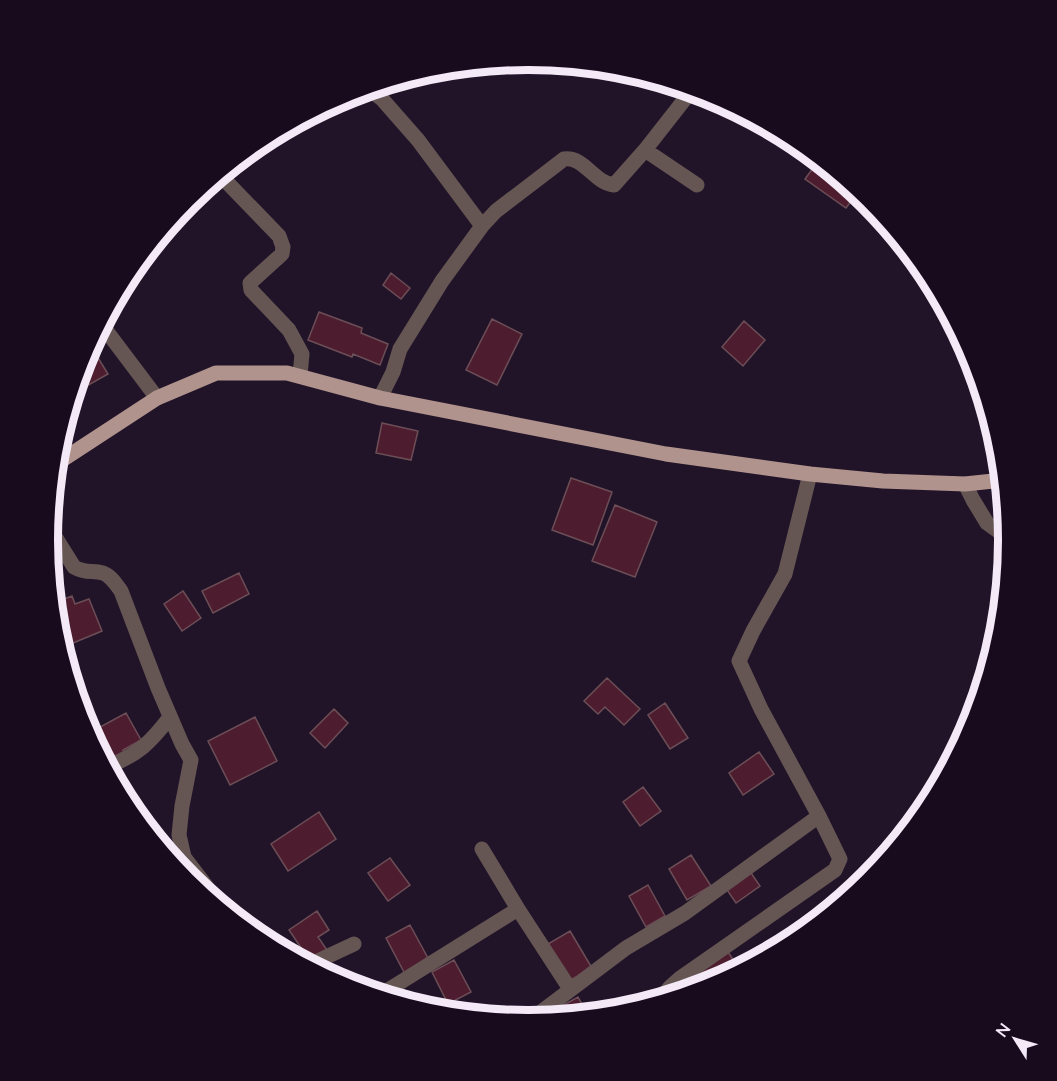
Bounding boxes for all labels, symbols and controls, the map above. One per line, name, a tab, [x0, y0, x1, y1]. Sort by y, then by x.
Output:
north arrow	[985, 1009, 1045, 1069]
text: N	[991, 1019, 1014, 1040]

